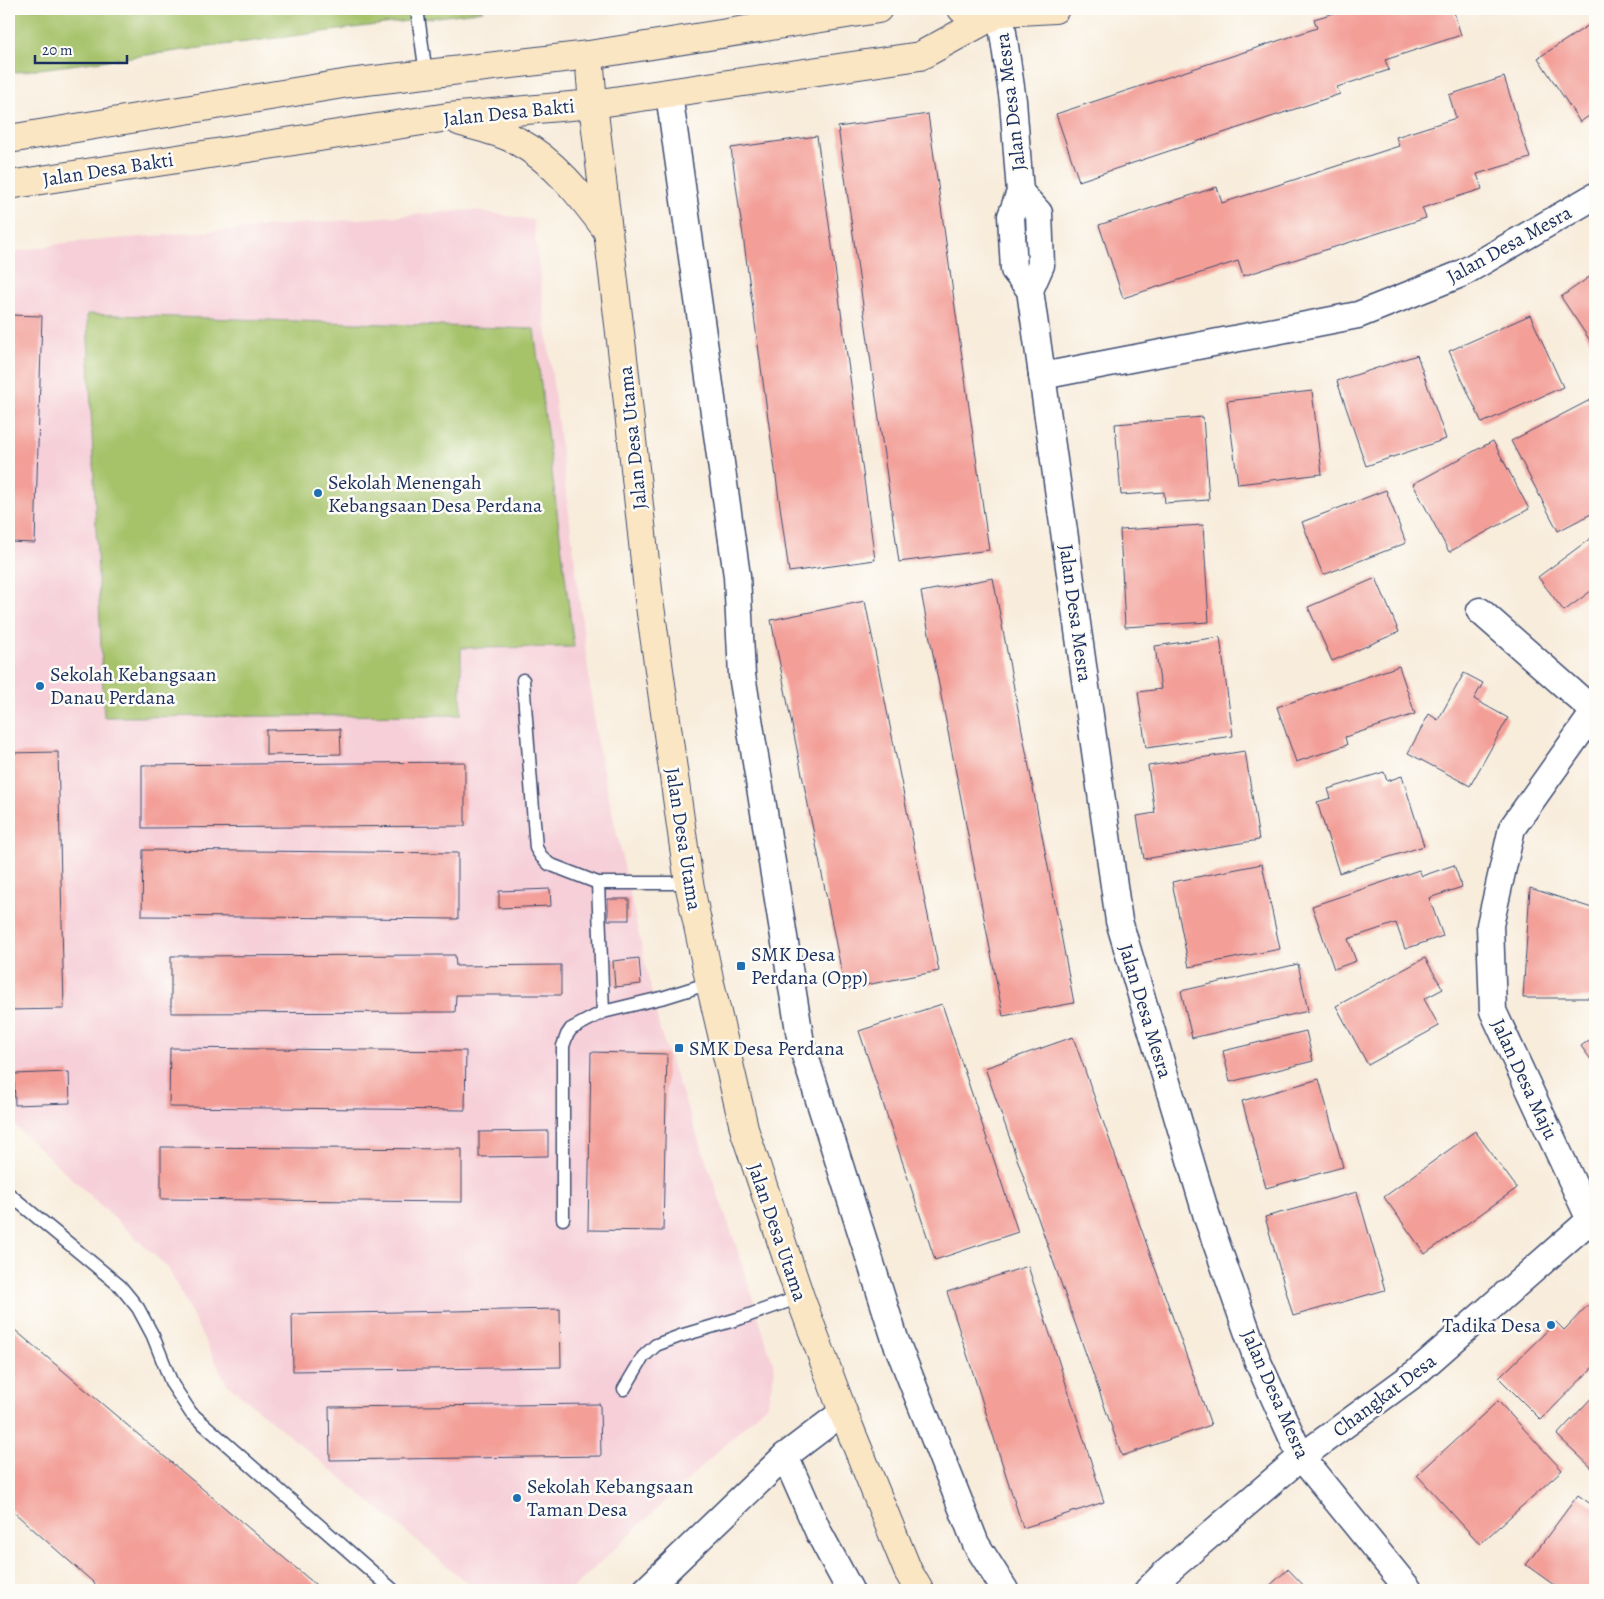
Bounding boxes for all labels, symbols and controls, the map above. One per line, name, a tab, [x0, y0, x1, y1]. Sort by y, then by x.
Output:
street label: Jalan Desa Mesra	[989, 31, 1032, 173]
scale bar	[35, 32, 128, 64]
text: 20 m	[42, 40, 73, 60]
street label: Jalan Desa Bakti	[442, 92, 576, 133]
street label: Jalan Desa Bakti	[41, 146, 175, 193]
street label: Jalan Desa Mesra	[1442, 199, 1577, 290]
street label: Jalan Desa Utama	[611, 364, 653, 511]
place label: Sekolah Menengah Kebangsaan Desa Perdana	[328, 469, 543, 519]
marker: Sekolah Menengah Kebangsaan Desa Perdana	[312, 487, 324, 499]
street label: Jalan Desa Mesra	[1052, 542, 1099, 684]
place label: Sekolah Kebangsaan Danau Perdana	[50, 661, 217, 711]
marker: Sekolah Kebangsaan Danau Perdana	[34, 680, 46, 692]
street label: Jalan Desa Utama	[659, 766, 708, 913]
place label: SMK Desa Perdana (Opp)	[751, 941, 868, 991]
street label: Jalan Desa Mesra	[1112, 941, 1179, 1082]
marker: SMK Desa Perdana (Opp)	[735, 960, 747, 972]
street label: Jalan Desa Maju	[1485, 1014, 1564, 1144]
place label: SMK Desa Perdana	[689, 1035, 845, 1062]
marker: SMK Desa Perdana	[673, 1042, 685, 1054]
street label: Jalan Desa Utama	[741, 1160, 814, 1305]
place label: Tadika Desa	[1442, 1312, 1542, 1339]
marker: Tadika Desa	[1545, 1319, 1557, 1331]
street label: Jalan Desa Mesra	[1235, 1325, 1316, 1464]
street label: Changkat Desa	[1327, 1347, 1442, 1443]
place label: Sekolah Kebangsaan Taman Desa	[527, 1473, 694, 1523]
marker: Sekolah Kebangsaan Taman Desa	[511, 1492, 523, 1504]

